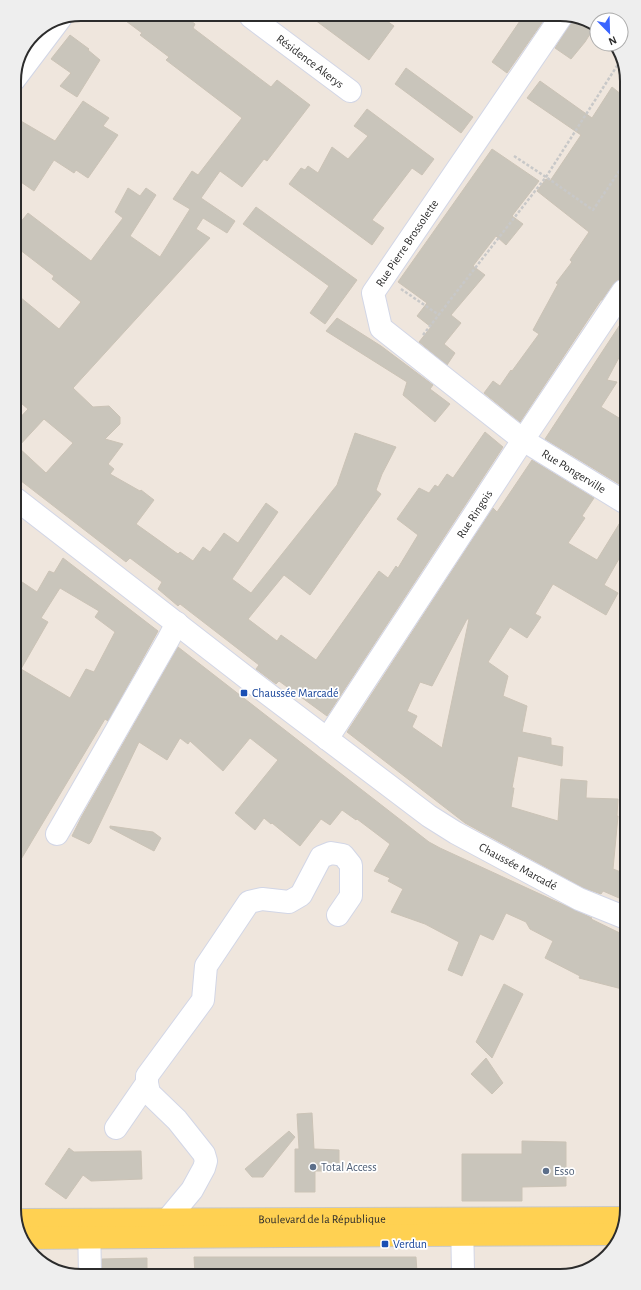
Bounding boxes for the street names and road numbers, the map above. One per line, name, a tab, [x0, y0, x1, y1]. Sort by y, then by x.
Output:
street label: Résidence Akerys	[274, 32, 346, 90]
street label: Rue Pierre Brossolette	[373, 197, 441, 289]
street label: Rue Pongerville	[540, 447, 608, 495]
street label: Rue Ringois	[454, 488, 495, 540]
street label: Chaussée Marcadé	[477, 841, 559, 892]
street label: Boulevard de la République	[258, 1213, 386, 1225]

